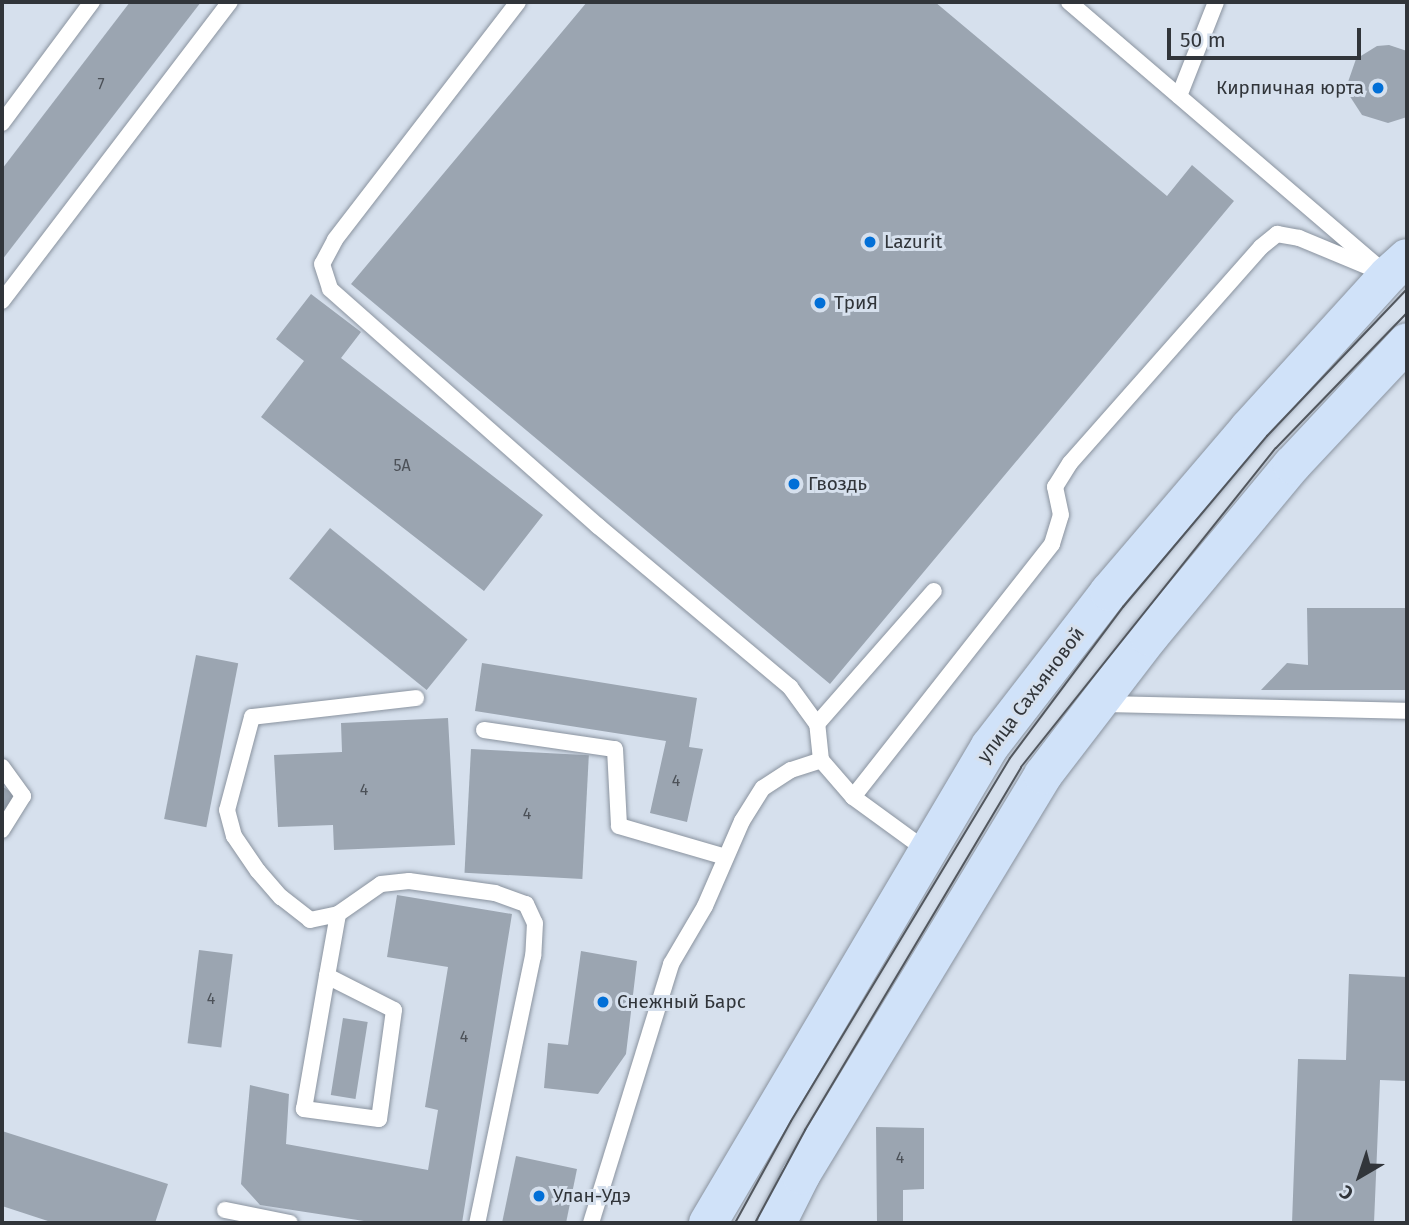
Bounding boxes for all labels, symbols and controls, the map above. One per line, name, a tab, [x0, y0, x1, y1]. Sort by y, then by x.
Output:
scale bar	[1171, 14, 1365, 58]
text: 50 m	[1180, 27, 1226, 53]
house number: 7	[97, 75, 105, 95]
place label: Кирпичная юрта	[1216, 77, 1364, 99]
marker: Кирпичная юрта	[1370, 80, 1386, 96]
place label: Lazurit	[884, 231, 942, 253]
marker: Lazurit	[862, 234, 878, 250]
place label: ТриЯ	[834, 292, 878, 314]
marker: ТриЯ	[812, 295, 828, 311]
house number: 5А	[393, 456, 411, 476]
place label: Гвоздь	[808, 473, 867, 495]
marker: Гвоздь	[786, 476, 802, 492]
street label: улица Сахьяновой	[973, 623, 1089, 767]
house number: 4	[672, 771, 680, 791]
house number: 4	[360, 780, 368, 800]
house number: 4	[523, 804, 531, 824]
house number: 4	[207, 989, 215, 1009]
place label: Снежный Барс	[617, 991, 746, 1013]
marker: Снежный Барс	[595, 994, 611, 1010]
house number: 4	[460, 1027, 468, 1047]
north arrow	[1325, 1141, 1395, 1211]
house number: 4	[896, 1148, 904, 1168]
text: С	[1335, 1180, 1358, 1205]
place label: Улан-Удэ	[553, 1185, 631, 1207]
marker: Улан-Удэ	[531, 1188, 547, 1204]

